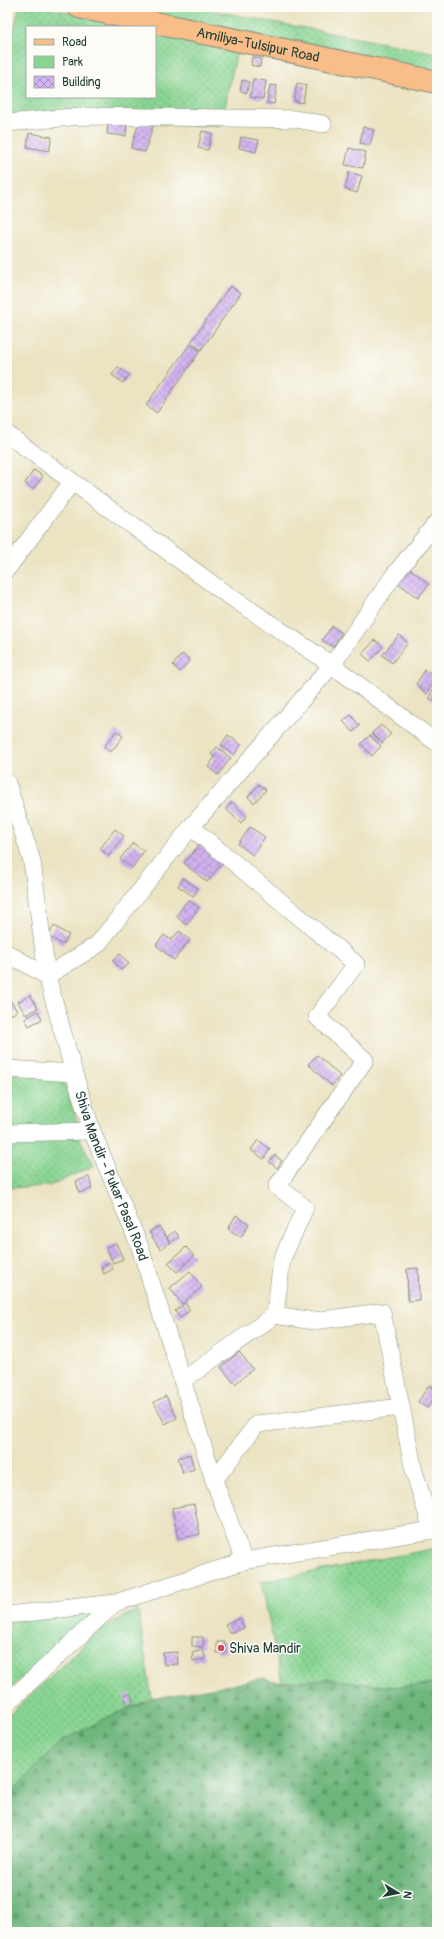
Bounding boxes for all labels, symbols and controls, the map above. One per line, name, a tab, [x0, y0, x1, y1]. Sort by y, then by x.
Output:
street label: Amiliya-Tulsipur Road	[195, 24, 321, 66]
legend	[26, 26, 156, 98]
text: Road	[62, 35, 87, 50]
text: Park	[62, 55, 83, 70]
text: Building	[62, 75, 101, 90]
street label: Shiva Mandir - Pukar Pasal Road	[71, 1089, 152, 1263]
place label: Shiva Mandir	[229, 1640, 301, 1657]
marker: Shiva Mandir	[216, 1643, 226, 1653]
north arrow	[378, 1873, 418, 1913]
text: N	[400, 1890, 414, 1900]

